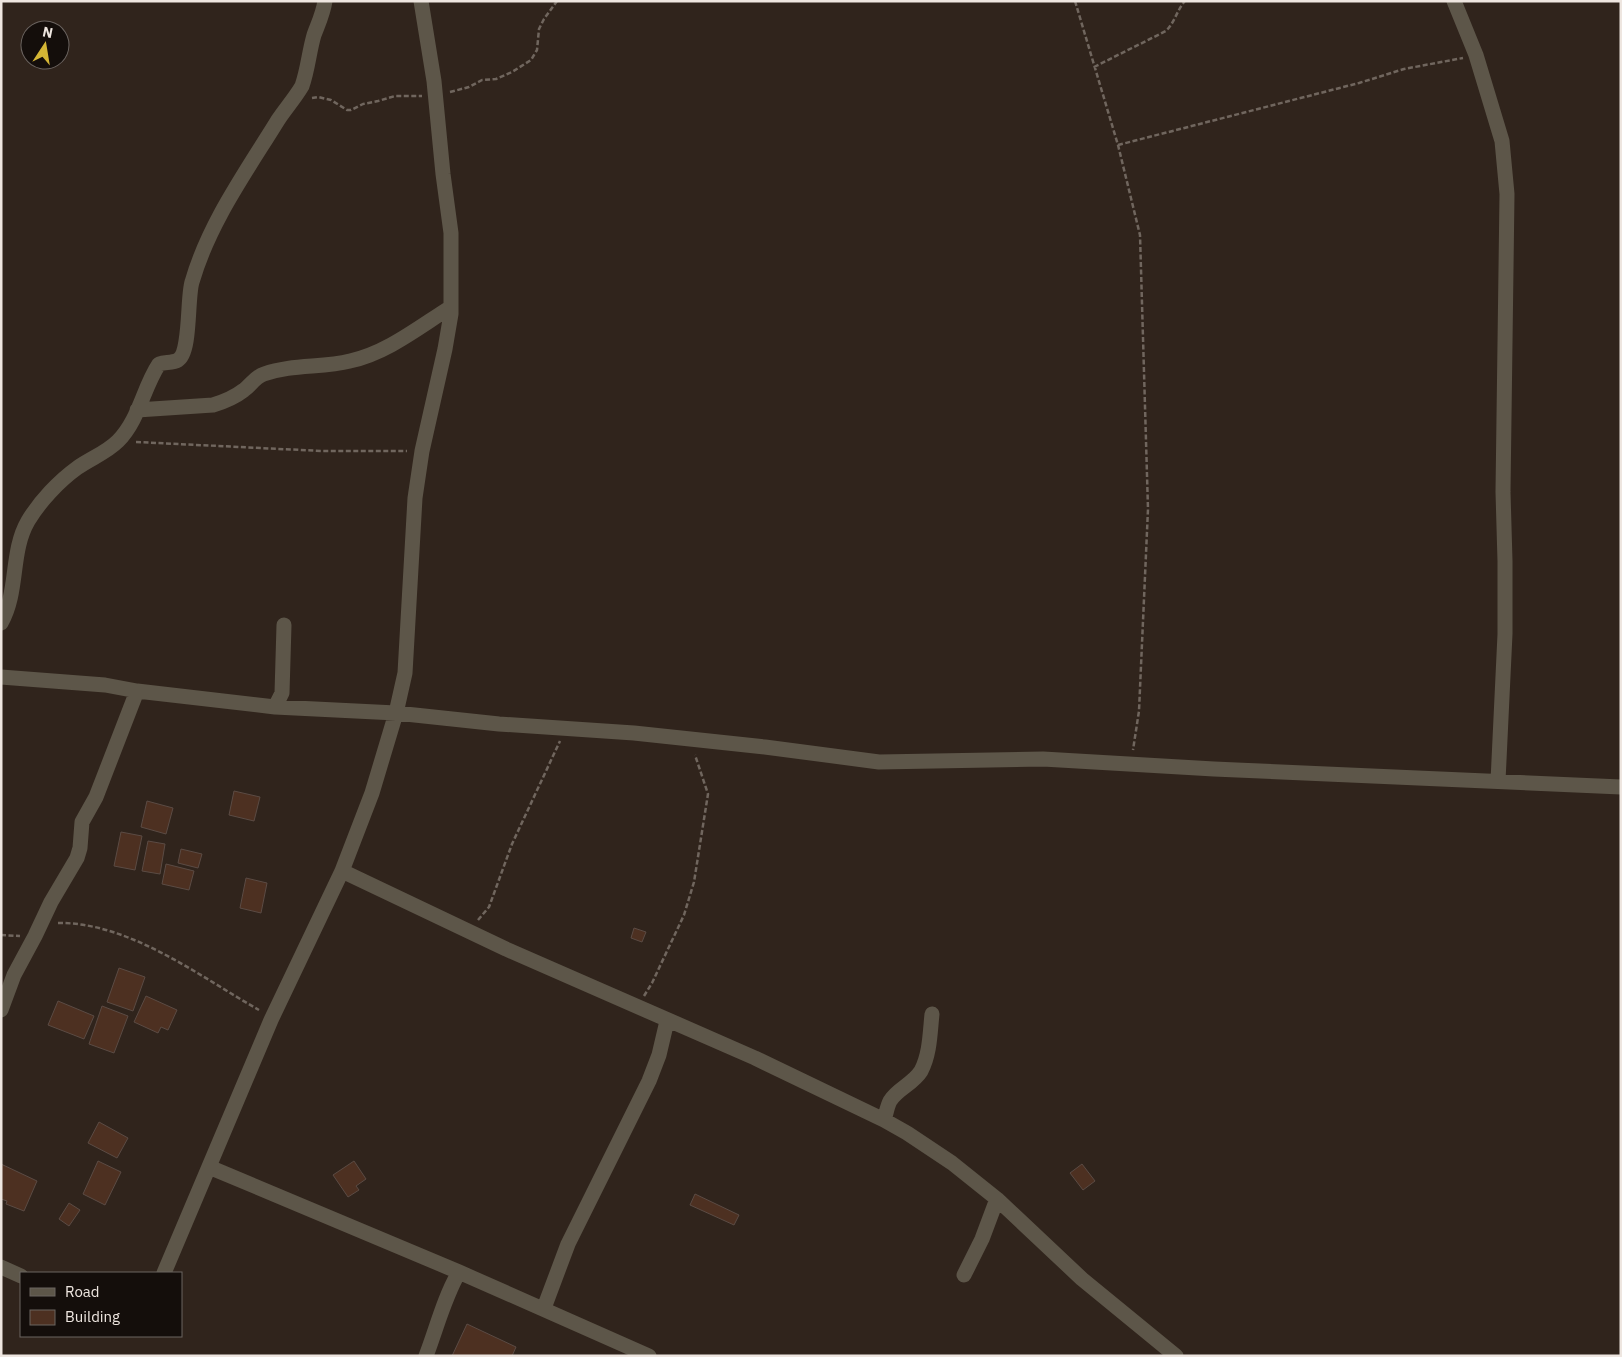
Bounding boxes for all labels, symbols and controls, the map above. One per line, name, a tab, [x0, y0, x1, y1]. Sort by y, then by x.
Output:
north arrow	[20, 20, 70, 70]
text: N	[41, 22, 55, 42]
legend	[20, 1272, 182, 1337]
text: Road	[65, 1282, 100, 1301]
text: Building	[65, 1307, 120, 1326]

